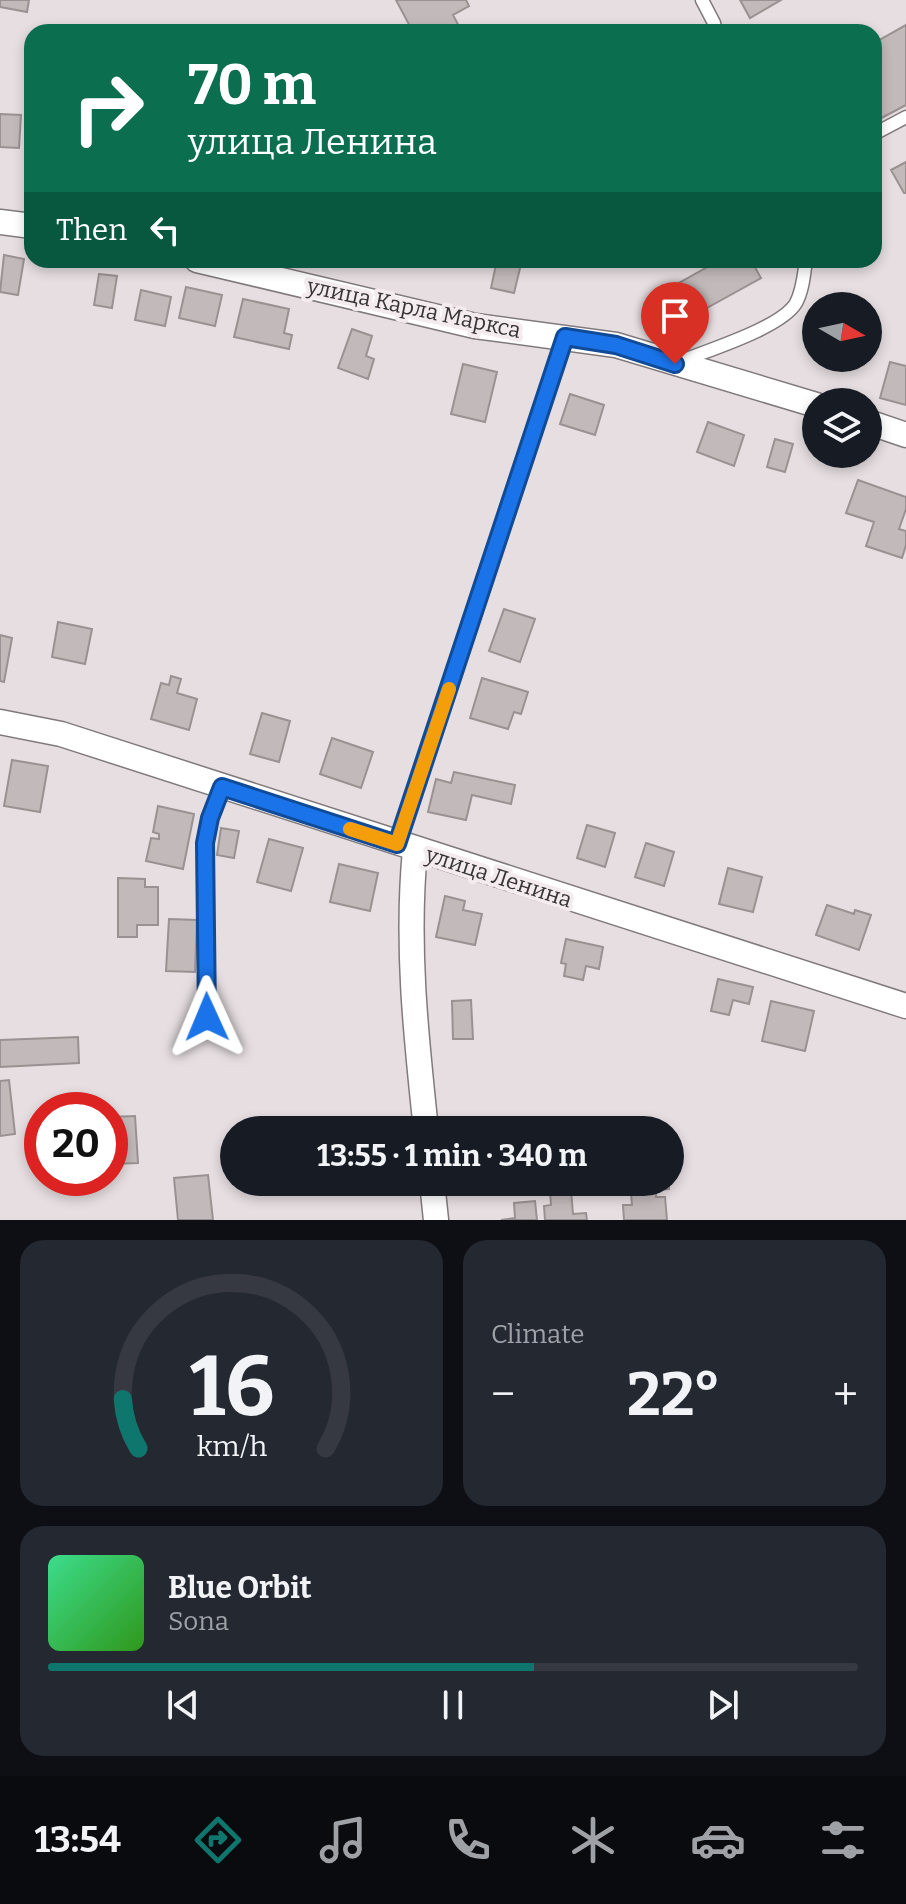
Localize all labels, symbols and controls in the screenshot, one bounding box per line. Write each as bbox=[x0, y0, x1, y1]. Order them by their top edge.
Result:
text: 70 m bbox=[188, 52, 316, 119]
icon: right bbox=[56, 56, 160, 160]
text: улица Ленина bbox=[188, 120, 437, 164]
icon: left bbox=[143, 208, 187, 252]
text: Then bbox=[56, 212, 127, 248]
street label: улица Карла Маркса bbox=[304, 272, 523, 344]
pin bbox=[641, 282, 709, 364]
north arrow bbox=[802, 292, 882, 372]
map controls bbox=[802, 292, 882, 468]
icon: arrive bbox=[653, 294, 697, 338]
button: layers bbox=[802, 388, 882, 468]
street label: улица Ленина bbox=[422, 840, 576, 913]
position arrow bbox=[165, 975, 249, 1059]
speed limit sign: 20 bbox=[24, 1092, 128, 1196]
text: 13:55 · 1 min · 340 m bbox=[317, 1138, 587, 1174]
text: Climate bbox=[491, 1319, 585, 1350]
text: 16 bbox=[189, 1337, 274, 1437]
text: 22° bbox=[627, 1359, 721, 1431]
text: − bbox=[491, 1368, 515, 1421]
text: + bbox=[833, 1368, 858, 1421]
text: km/h bbox=[196, 1429, 267, 1464]
text: Blue Orbit bbox=[168, 1570, 312, 1606]
text: Sona bbox=[168, 1606, 229, 1637]
icon: previous bbox=[161, 1683, 205, 1727]
icon: pause bbox=[431, 1683, 475, 1727]
icon: next bbox=[701, 1683, 745, 1727]
icon: directions bbox=[190, 1812, 246, 1868]
icon: music bbox=[315, 1812, 371, 1868]
icon: phone bbox=[440, 1812, 496, 1868]
icon: climate bbox=[565, 1812, 621, 1868]
icon: car bbox=[690, 1812, 746, 1868]
icon: filters bbox=[815, 1812, 871, 1868]
text: 13:54 bbox=[35, 1818, 121, 1862]

